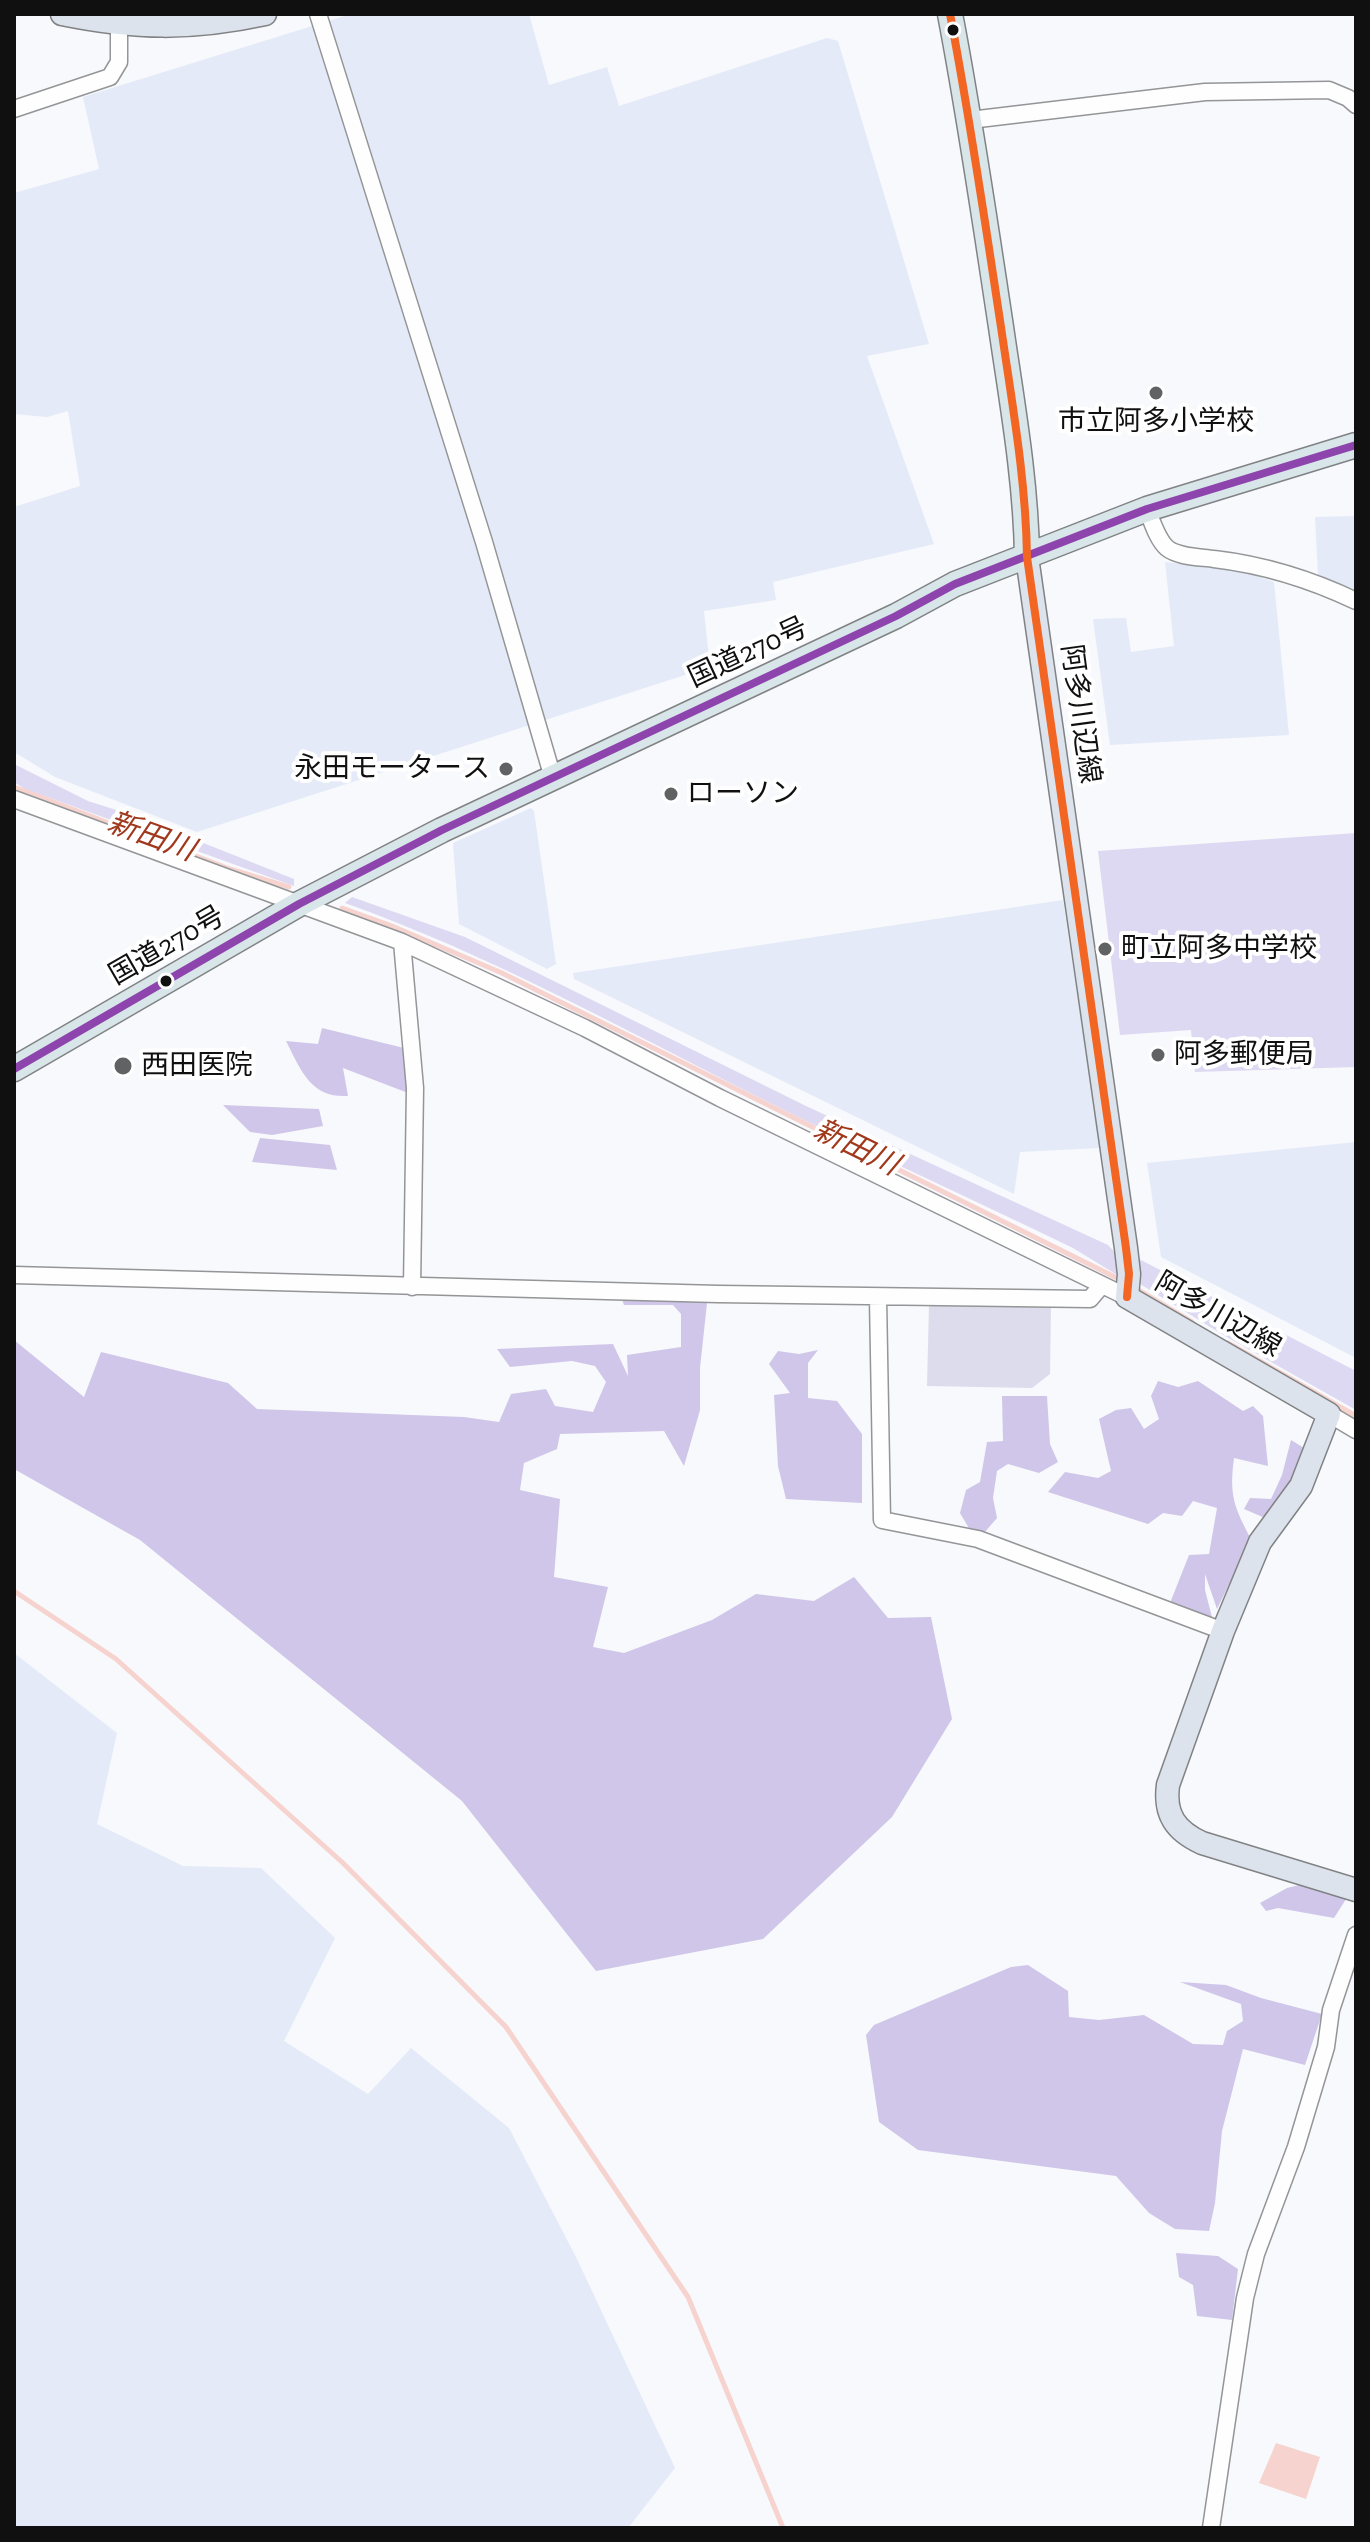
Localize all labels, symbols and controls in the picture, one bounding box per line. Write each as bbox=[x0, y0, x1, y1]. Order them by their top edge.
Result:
unlabelled marker bbox=[945, 22, 961, 38]
marker: 市立阿多小学校 bbox=[1147, 384, 1165, 402]
place label: 市立阿多小学校 bbox=[1058, 405, 1254, 439]
street label: 国道270号 bbox=[683, 611, 813, 695]
street label: 阿多川辺線 bbox=[1054, 642, 1106, 786]
place label: 永田モータース bbox=[294, 752, 490, 786]
marker: 永田モータース bbox=[497, 760, 515, 778]
place label: ローソン bbox=[687, 777, 799, 811]
marker: ローソン bbox=[662, 785, 680, 803]
water label: 新田川 bbox=[103, 805, 199, 869]
street label: 国道270号 bbox=[103, 900, 231, 992]
place label: 町立阿多中学校 bbox=[1121, 932, 1317, 966]
marker: 町立阿多中学校 bbox=[1096, 940, 1114, 958]
unlabelled marker bbox=[158, 973, 174, 989]
place label: 阿多郵便局 bbox=[1174, 1038, 1314, 1072]
marker: 阿多郵便局 bbox=[1149, 1046, 1167, 1064]
place label: 西田医院 bbox=[141, 1049, 253, 1083]
marker: 西田医院 bbox=[112, 1055, 134, 1077]
water label: 新田川 bbox=[808, 1112, 904, 1184]
street label: 阿多川辺線 bbox=[1149, 1265, 1287, 1365]

